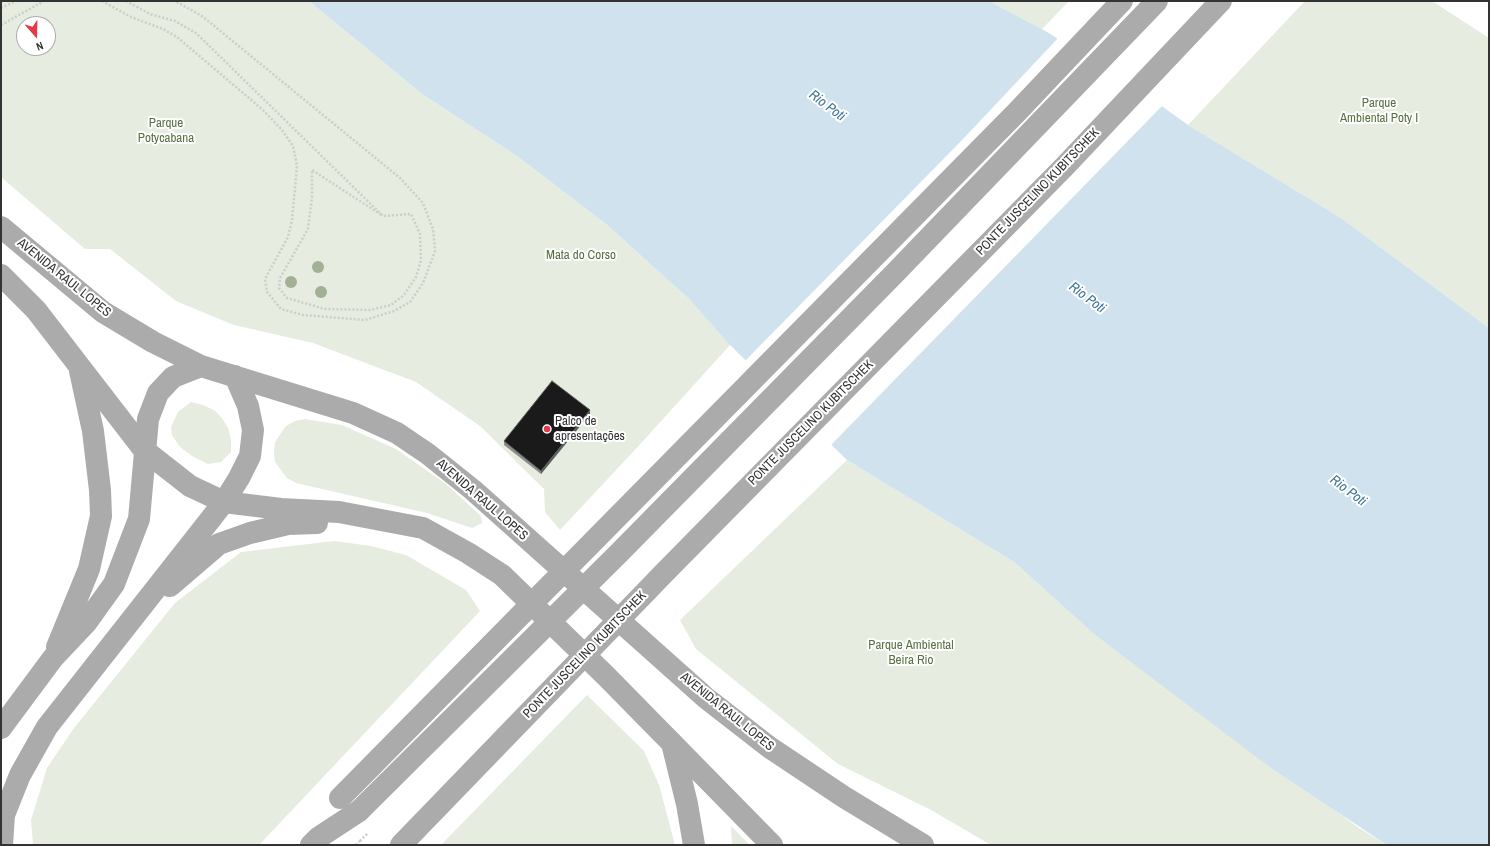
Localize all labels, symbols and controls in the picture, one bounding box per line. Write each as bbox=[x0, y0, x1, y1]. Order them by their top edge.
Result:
north arrow bbox=[16, 16, 56, 56]
text: N bbox=[34, 39, 45, 54]
water label: Rio Poti bbox=[805, 87, 849, 125]
park label: Parque Ambiental Poty I bbox=[1340, 96, 1418, 127]
park label: Parque Potycabana bbox=[138, 116, 194, 147]
street label: PONTE JUSCELINO KUBITSCHEK bbox=[973, 125, 1103, 259]
street label: AVENIDA RAUL LOPES bbox=[14, 235, 114, 321]
park label: Mata do Corso bbox=[546, 248, 616, 264]
water label: Rio Poti bbox=[1065, 279, 1109, 317]
street label: PONTE JUSCELINO KUBITSCHEK bbox=[745, 357, 877, 489]
place label: Palco de apresentações bbox=[555, 414, 625, 445]
marker: Palco de apresentações bbox=[542, 424, 552, 434]
street label: AVENIDA RAUL LOPES bbox=[433, 456, 531, 544]
water label: Rio Poti bbox=[1326, 472, 1370, 510]
street label: PONTE JUSCELINO KUBITSCHEK bbox=[520, 588, 650, 722]
park label: Parque Ambiental Beira Rio bbox=[868, 638, 954, 669]
street label: AVENIDA RAUL LOPES bbox=[677, 669, 777, 755]

